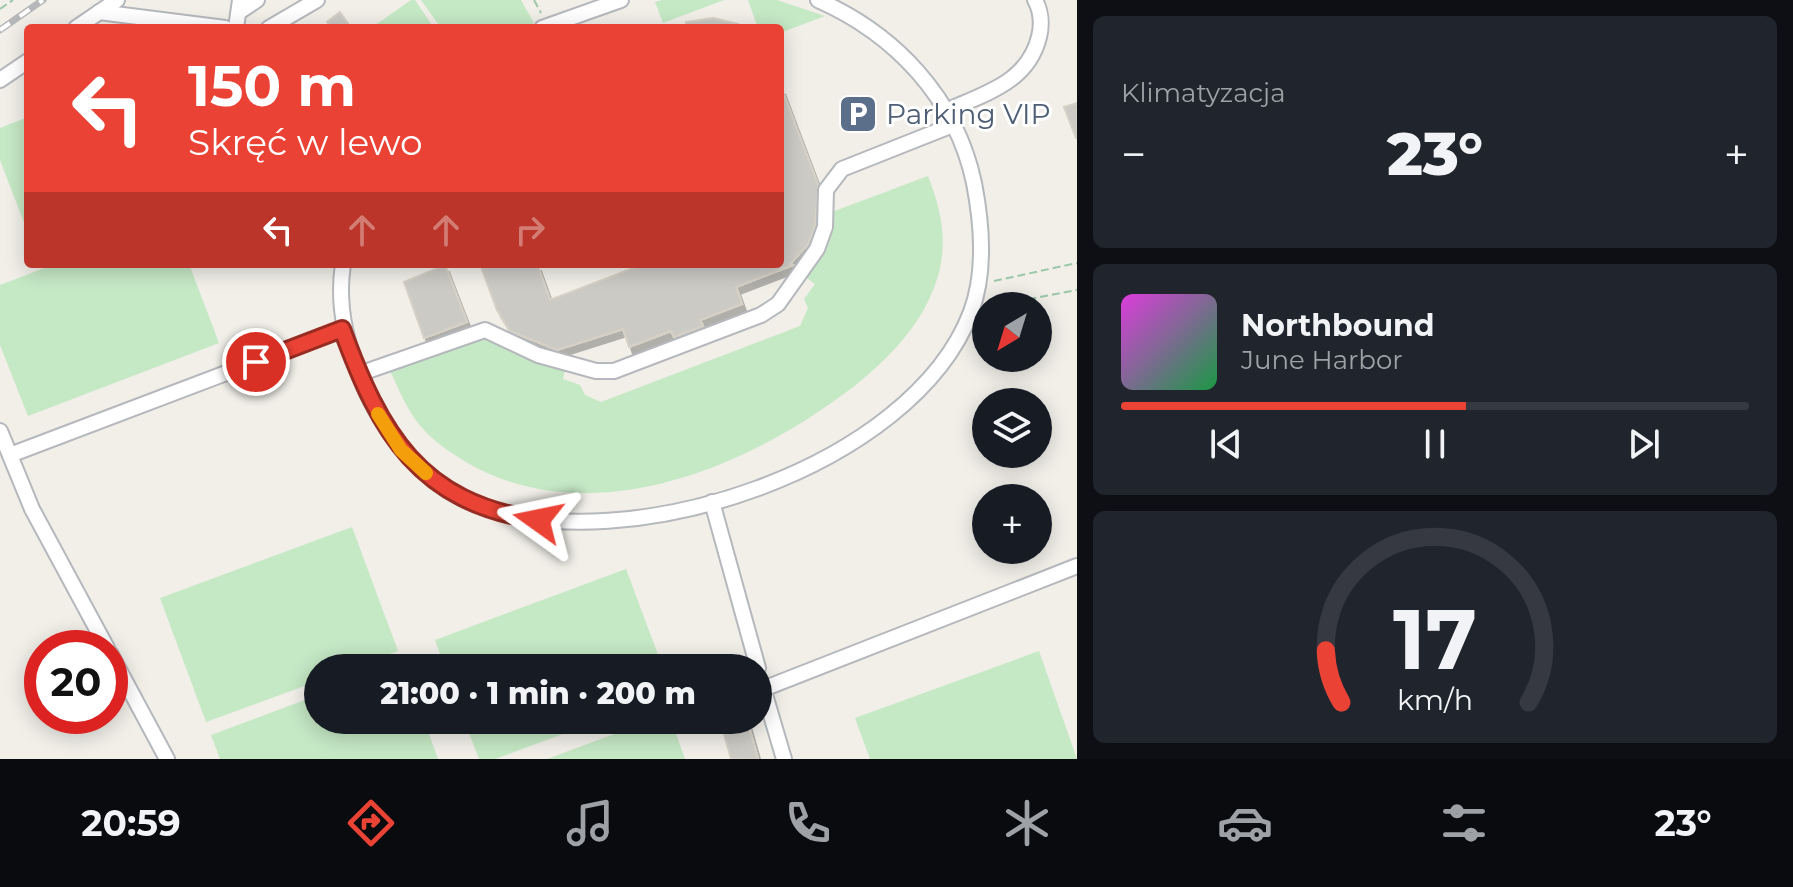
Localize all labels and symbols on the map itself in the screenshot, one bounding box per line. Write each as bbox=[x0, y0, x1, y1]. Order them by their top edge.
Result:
parking icon: Parking VIP bbox=[837, 93, 879, 135]
place label: Parking VIP bbox=[886, 97, 1051, 131]
north arrow bbox=[972, 292, 1052, 372]
pin bbox=[222, 328, 290, 396]
position arrow bbox=[496, 478, 580, 562]
speed limit sign: 20 bbox=[24, 630, 128, 734]

